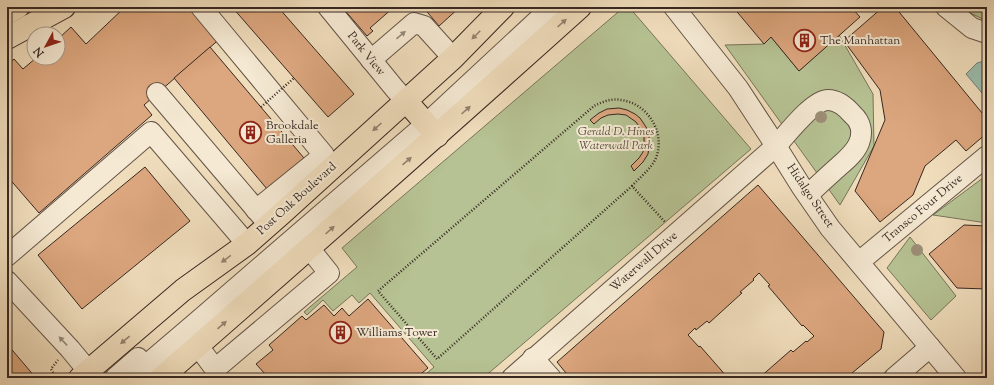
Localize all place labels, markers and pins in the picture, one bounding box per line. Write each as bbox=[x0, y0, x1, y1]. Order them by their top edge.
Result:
building icon: The Manhattan bbox=[791, 28, 817, 54]
place label: The Manhattan bbox=[820, 32, 900, 50]
place label: Brookdale Galleria bbox=[266, 117, 319, 149]
building icon: Brookdale Galleria bbox=[238, 120, 264, 146]
building icon: Williams Tower bbox=[327, 320, 353, 346]
place label: Williams Tower bbox=[356, 324, 438, 342]

